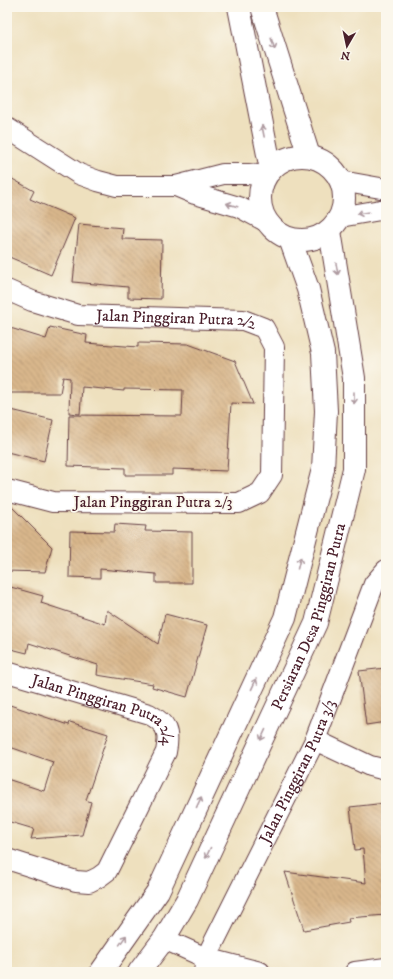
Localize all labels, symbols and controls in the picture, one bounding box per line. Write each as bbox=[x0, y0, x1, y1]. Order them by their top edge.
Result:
north arrow bbox=[327, 26, 367, 66]
one-way arrow bbox=[270, 38, 277, 51]
text: N bbox=[340, 47, 351, 63]
one-way arrow bbox=[259, 125, 267, 138]
one-way arrow bbox=[226, 201, 239, 208]
one-way arrow bbox=[357, 209, 370, 217]
one-way arrow bbox=[333, 262, 341, 275]
street label: Jalan Pinggiran Putra 2/2 bbox=[94, 305, 260, 334]
one-way arrow bbox=[350, 391, 358, 404]
street label: Jalan Pinggiran Putra 2/3 bbox=[72, 492, 232, 512]
street label: Persiaran Desa Pinggiran Putra bbox=[267, 521, 350, 713]
one-way arrow bbox=[296, 557, 304, 570]
street label: Jalan Pinggiran Putra 2/4 bbox=[27, 669, 178, 747]
one-way arrow bbox=[251, 679, 258, 691]
street label: Jalan Pinggiran Putra 3/3 bbox=[254, 697, 339, 849]
one-way arrow bbox=[259, 729, 266, 741]
one-way arrow bbox=[196, 797, 203, 809]
one-way arrow bbox=[204, 847, 211, 859]
one-way arrow bbox=[119, 935, 127, 946]

